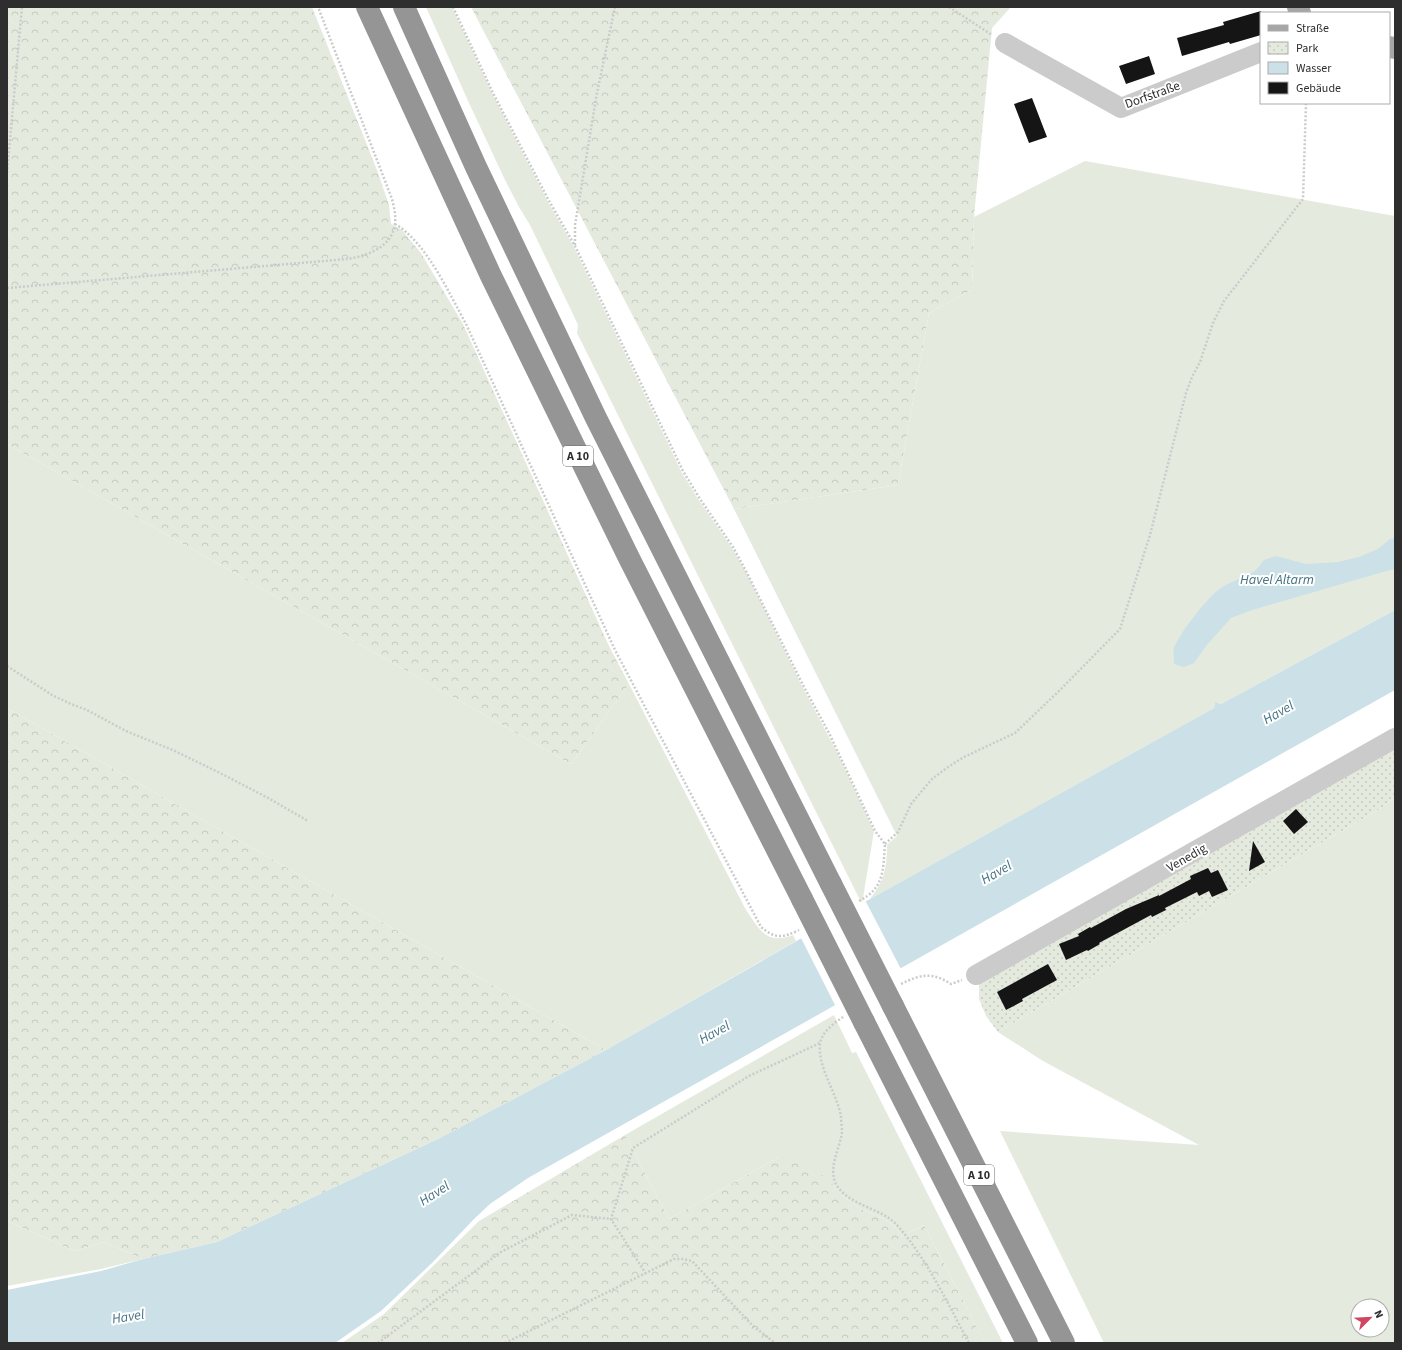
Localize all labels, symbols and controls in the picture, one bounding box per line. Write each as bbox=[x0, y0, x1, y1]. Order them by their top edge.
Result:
legend bbox=[1260, 12, 1390, 104]
text: Straße bbox=[1296, 20, 1329, 37]
text: Park bbox=[1296, 40, 1318, 57]
text: Wasser bbox=[1296, 60, 1332, 77]
street label: Dorfstraße bbox=[1122, 77, 1182, 113]
text: Gebäude bbox=[1296, 80, 1341, 97]
road number: A 10 bbox=[563, 446, 593, 466]
water label: Havel Altarm bbox=[1240, 570, 1314, 590]
water label: Havel bbox=[1259, 696, 1298, 730]
street label: Venedig bbox=[1163, 839, 1210, 877]
water label: Havel bbox=[977, 856, 1016, 890]
water label: Havel bbox=[695, 1016, 734, 1050]
road number: A 10 bbox=[964, 1165, 994, 1185]
water label: Havel bbox=[415, 1176, 454, 1211]
north arrow bbox=[1350, 1298, 1390, 1338]
water label: Havel bbox=[110, 1304, 146, 1329]
text: N bbox=[1370, 1308, 1387, 1321]

